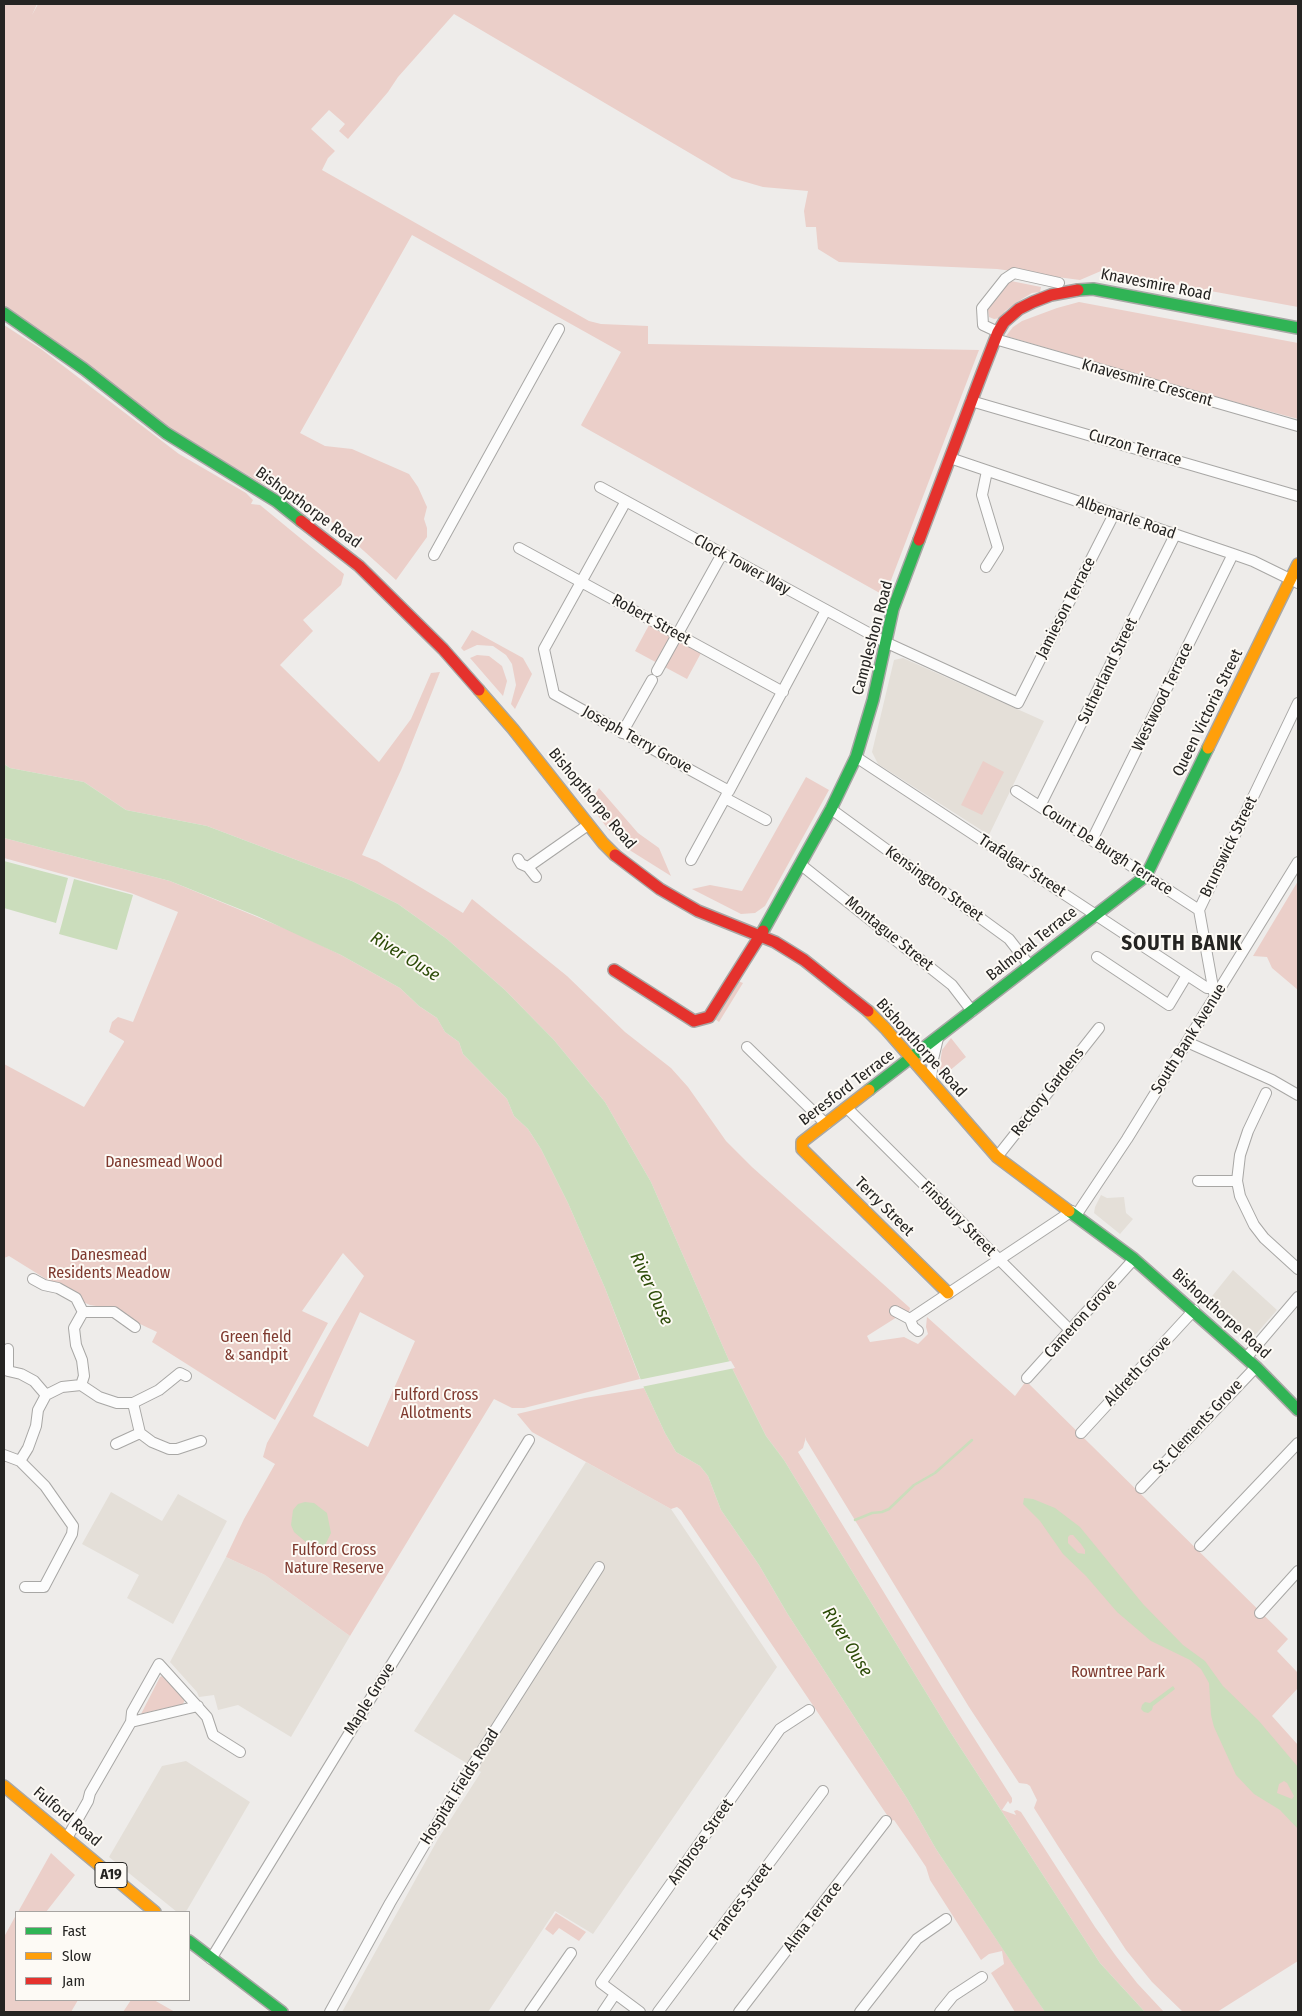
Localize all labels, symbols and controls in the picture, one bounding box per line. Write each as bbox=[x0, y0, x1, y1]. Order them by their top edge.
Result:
street label: Knavesmire Road bbox=[1099, 265, 1213, 305]
street label: Knavesmire Crescent bbox=[1079, 355, 1215, 411]
street label: Curzon Terrace bbox=[1086, 426, 1184, 470]
street label: Bishopthorpe Road bbox=[251, 463, 365, 553]
street label: Albemarle Road bbox=[1074, 492, 1178, 544]
street label: Clock Tower Way bbox=[690, 531, 794, 599]
street label: Jamieson Terrace bbox=[1032, 554, 1100, 662]
street label: Campleshon Road bbox=[848, 579, 898, 697]
street label: Robert Street bbox=[608, 590, 694, 650]
street label: Sutherland Street bbox=[1074, 615, 1142, 727]
street label: Westwood Terrace bbox=[1128, 639, 1198, 755]
street label: Queen Victoria Street bbox=[1169, 646, 1247, 780]
street label: Joseph Terry Grove bbox=[579, 702, 695, 778]
street label: Bishopthorpe Road bbox=[544, 745, 640, 853]
street label: Brunswick Street bbox=[1196, 793, 1262, 901]
street label: Count De Burgh Terrace bbox=[1038, 800, 1176, 900]
street label: Trafalgar Street bbox=[975, 831, 1069, 901]
street label: Kensington Street bbox=[881, 842, 987, 926]
street label: Montague Street bbox=[841, 893, 937, 975]
street label: Balmoral Terrace bbox=[983, 903, 1081, 985]
water label: River Ouse bbox=[366, 927, 444, 987]
district label: SOUTH BANK bbox=[1120, 931, 1244, 957]
street label: South Bank Avenue bbox=[1147, 980, 1231, 1098]
street label: Bishopthorpe Road bbox=[872, 995, 970, 1101]
street label: Rectory Gardens bbox=[1007, 1044, 1089, 1140]
street label: Beresford Terrace bbox=[795, 1046, 899, 1130]
park label: Danesmead Wood bbox=[105, 1153, 223, 1173]
street label: Terry Street bbox=[850, 1173, 918, 1241]
street label: Finsbury Street bbox=[916, 1177, 1000, 1261]
park label: Danesmead Residents Meadow bbox=[48, 1246, 170, 1284]
water label: River Ouse bbox=[625, 1249, 677, 1329]
street label: Bishopthorpe Road bbox=[1168, 1265, 1274, 1363]
street label: Cameron Grove bbox=[1041, 1276, 1121, 1362]
park label: Green field & sandpit bbox=[220, 1328, 292, 1366]
street label: Aldreth Grove bbox=[1101, 1332, 1175, 1410]
street label: St. Clements Grove bbox=[1149, 1376, 1247, 1478]
park label: Fulford Cross Allotments bbox=[394, 1386, 478, 1424]
park label: Fulford Cross Nature Reserve bbox=[284, 1541, 384, 1579]
water label: River Ouse bbox=[817, 1603, 877, 1681]
street label: Maple Grove bbox=[340, 1660, 400, 1738]
park label: Rowntree Park bbox=[1071, 1663, 1165, 1683]
street label: Hospital Fields Road bbox=[417, 1725, 503, 1849]
street label: Fulford Road bbox=[29, 1783, 105, 1851]
street label: Ambrose Street bbox=[664, 1795, 738, 1889]
street label: Frances Street bbox=[706, 1859, 776, 1945]
road number: A19 bbox=[95, 1862, 127, 1888]
street label: Alma Terrace bbox=[780, 1878, 846, 1956]
legend bbox=[15, 1911, 190, 2001]
text: Fast bbox=[62, 1922, 86, 1940]
text: Slow bbox=[62, 1947, 91, 1965]
text: Jam bbox=[62, 1972, 85, 1990]

